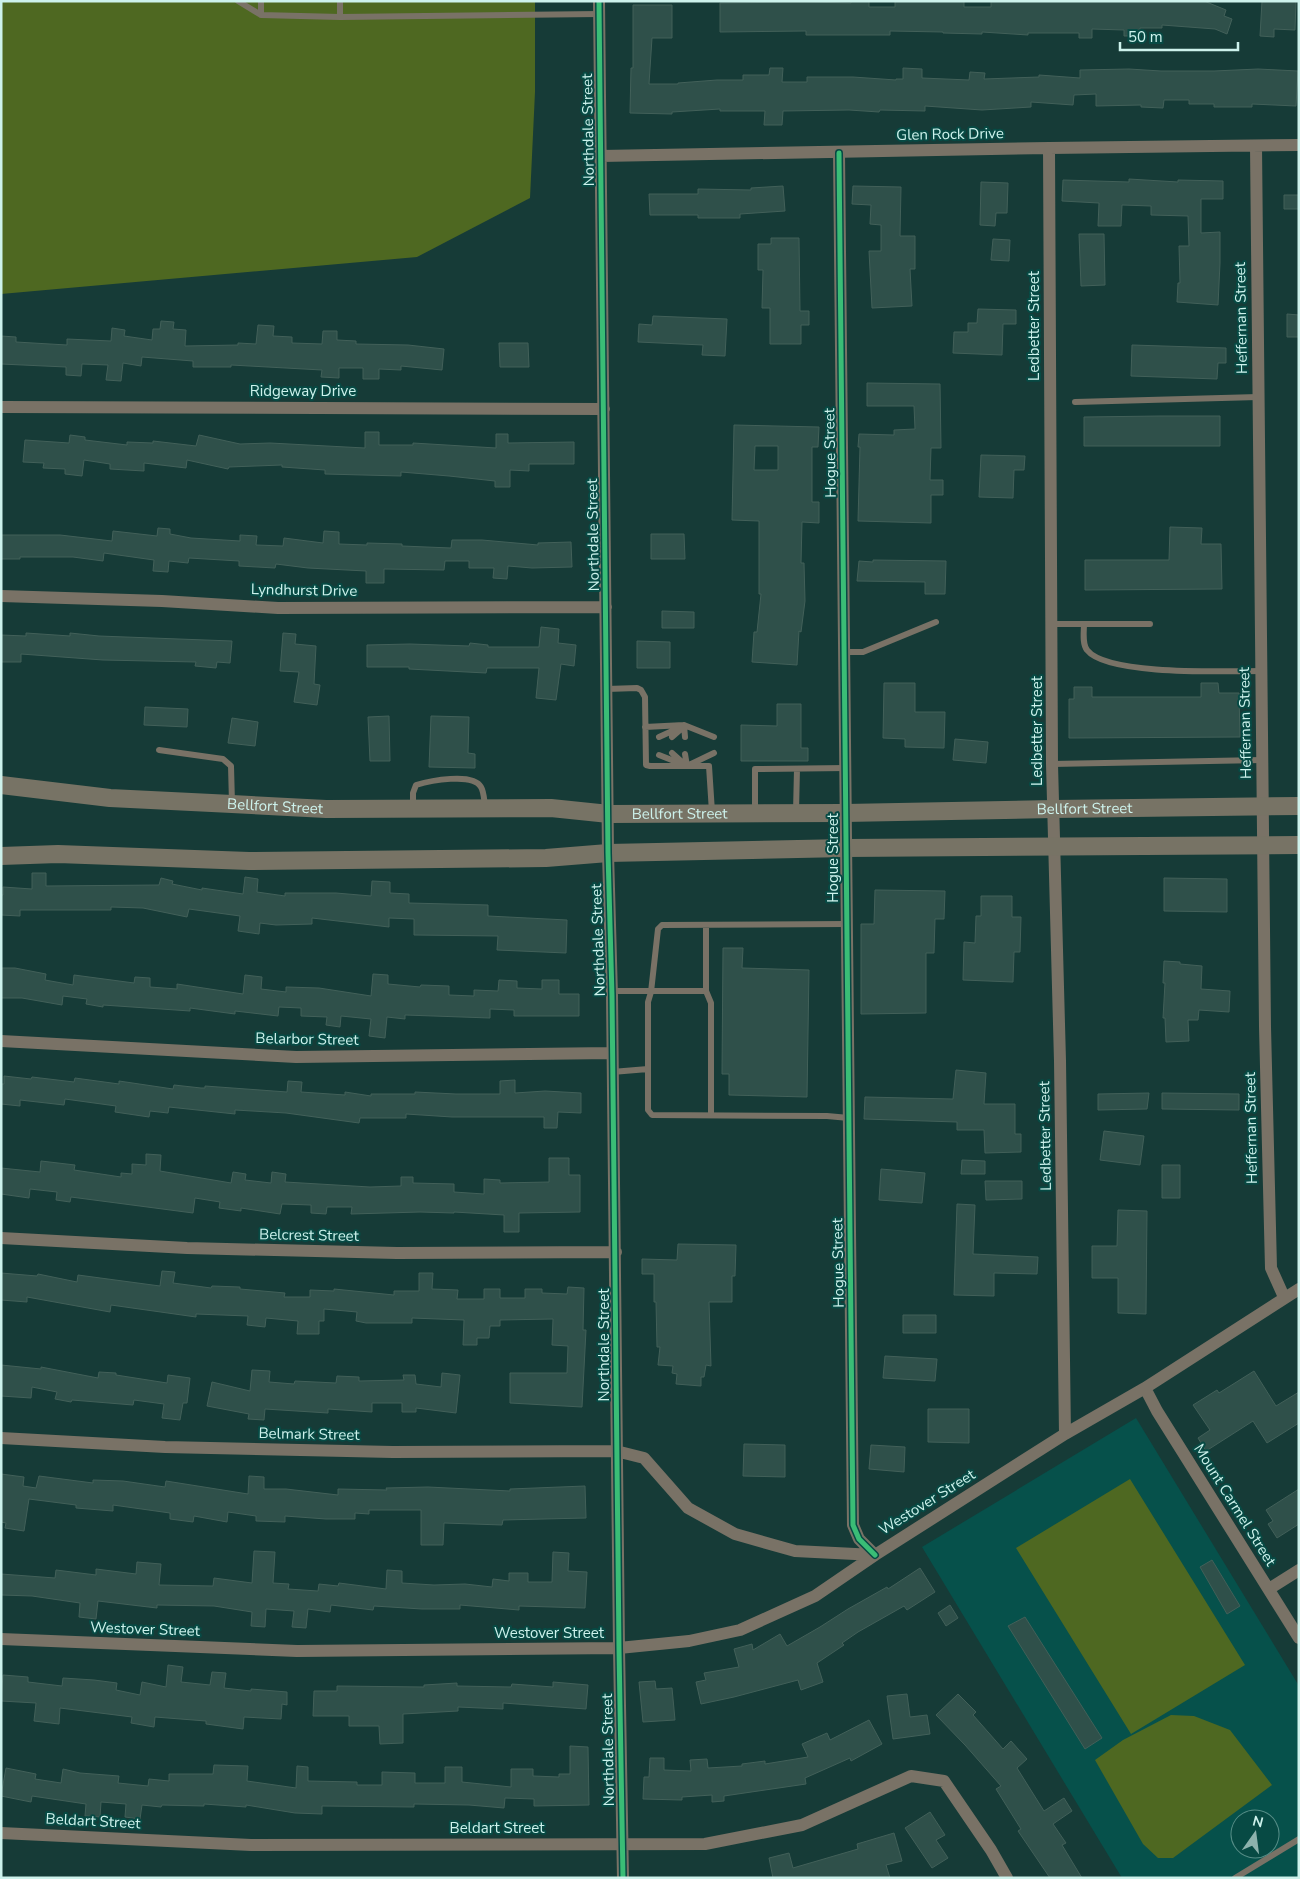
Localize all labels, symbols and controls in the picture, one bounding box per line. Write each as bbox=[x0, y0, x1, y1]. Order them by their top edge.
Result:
scale bar bbox=[1120, 20, 1238, 52]
text: 50 m bbox=[1128, 27, 1163, 47]
street label: Northdale Street bbox=[577, 73, 599, 187]
street label: Glen Rock Drive bbox=[896, 123, 1004, 145]
street label: Heffernan Street bbox=[1230, 261, 1252, 374]
street label: Ledbetter Street bbox=[1024, 270, 1044, 381]
street label: Ridgeway Drive bbox=[250, 381, 356, 401]
street label: Hogue Street bbox=[819, 407, 841, 498]
street label: Northdale Street bbox=[582, 478, 604, 592]
street label: Lyndhurst Drive bbox=[251, 579, 357, 601]
street label: Heffernan Street bbox=[1234, 666, 1256, 779]
street label: Ledbetter Street bbox=[1027, 675, 1047, 786]
street label: Bellfort Street bbox=[227, 794, 324, 819]
street label: Bellfort Street bbox=[1036, 798, 1133, 819]
street label: Bellfort Street bbox=[632, 803, 728, 824]
street label: Hogue Street bbox=[823, 812, 843, 903]
street label: Northdale Street bbox=[586, 883, 610, 997]
street label: Belarbor Street bbox=[255, 1028, 359, 1050]
street label: Heffernan Street bbox=[1240, 1071, 1262, 1184]
street label: Ledbetter Street bbox=[1034, 1080, 1056, 1191]
street label: Hogue Street bbox=[827, 1217, 849, 1308]
street label: Belcrest Street bbox=[259, 1224, 360, 1246]
street label: Northdale Street bbox=[594, 1288, 614, 1401]
street label: Belmark Street bbox=[258, 1423, 360, 1445]
street label: Mount Carmel Street bbox=[1189, 1440, 1281, 1570]
street label: Westover Street bbox=[875, 1464, 980, 1540]
street label: Westover Street bbox=[90, 1617, 201, 1641]
street label: Westover Street bbox=[494, 1623, 605, 1643]
street label: Northdale Street bbox=[597, 1693, 619, 1807]
street label: Beldart Street bbox=[45, 1809, 142, 1834]
north arrow bbox=[1230, 1809, 1280, 1859]
text: N bbox=[1251, 1811, 1265, 1832]
street label: Beldart Street bbox=[450, 1818, 545, 1838]

